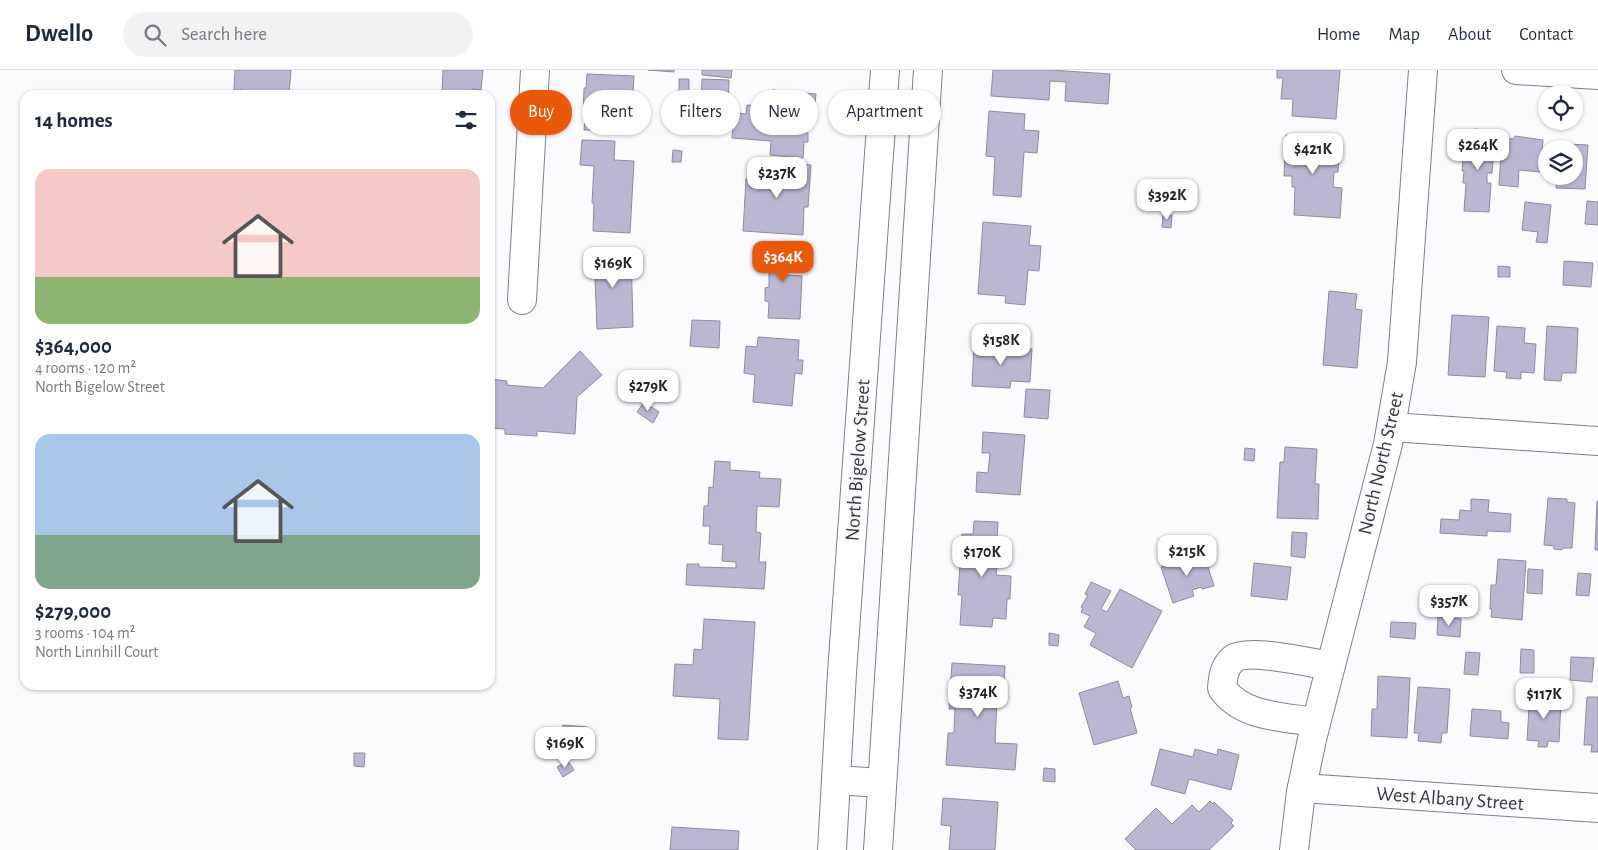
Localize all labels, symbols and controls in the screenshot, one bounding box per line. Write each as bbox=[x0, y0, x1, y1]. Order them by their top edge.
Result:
search box bbox=[123, 12, 473, 57]
icon: search bbox=[141, 21, 169, 49]
text: Dwello bbox=[25, 22, 93, 46]
text: Search here bbox=[181, 25, 267, 44]
text: Home bbox=[1317, 26, 1360, 44]
text: Map bbox=[1388, 26, 1420, 44]
text: About bbox=[1448, 26, 1491, 44]
text: Contact bbox=[1519, 26, 1573, 44]
map controls bbox=[1538, 85, 1583, 185]
button: locate bbox=[1538, 85, 1583, 130]
chip: Buy bbox=[510, 90, 572, 135]
chip: Rent bbox=[582, 90, 651, 135]
chip: Filters bbox=[661, 90, 740, 135]
chip: New bbox=[750, 90, 818, 135]
chip: Apartment bbox=[828, 90, 941, 135]
icon: filters bbox=[452, 106, 480, 134]
text: 14 homes bbox=[35, 110, 113, 131]
pin: $264K bbox=[1443, 128, 1513, 171]
pin: $421K bbox=[1278, 132, 1348, 175]
text: $264K bbox=[1458, 137, 1498, 153]
button: layers bbox=[1538, 140, 1583, 185]
text: $421K bbox=[1294, 141, 1332, 157]
pin: $237K bbox=[742, 156, 812, 199]
text: $237K bbox=[758, 165, 796, 181]
pin: $392K bbox=[1132, 178, 1202, 221]
text: $392K bbox=[1148, 187, 1186, 203]
icon: home bbox=[213, 201, 303, 291]
pin: $364K bbox=[748, 240, 818, 283]
pin: $169K bbox=[578, 246, 648, 289]
text: $364K bbox=[763, 249, 803, 265]
text: $169K bbox=[594, 255, 632, 271]
pin: $158K bbox=[966, 324, 1036, 366]
text: $158K bbox=[982, 332, 1020, 348]
text: $364,000 bbox=[35, 336, 112, 357]
text: 4 rooms · 120 m² bbox=[35, 360, 136, 376]
pin: $279K bbox=[613, 370, 683, 412]
text: $279K bbox=[629, 378, 667, 394]
street label: North Bigelow Street bbox=[842, 378, 874, 542]
text: North Bigelow Street bbox=[35, 379, 165, 395]
street label: North North Street bbox=[1355, 389, 1407, 537]
icon: home bbox=[213, 466, 303, 556]
pin: $215K bbox=[1152, 534, 1222, 577]
pin: $170K bbox=[947, 536, 1017, 578]
text: $215K bbox=[1169, 543, 1205, 559]
text: $170K bbox=[963, 544, 1001, 560]
pin: $357K bbox=[1414, 584, 1484, 627]
text: $357K bbox=[1430, 593, 1468, 609]
text: $279,000 bbox=[35, 601, 111, 622]
text: 3 rooms · 104 m² bbox=[35, 625, 135, 641]
text: North Linnhill Court bbox=[35, 644, 158, 660]
pin: $374K bbox=[943, 676, 1013, 718]
pin: $117K bbox=[1509, 678, 1579, 720]
text: $374K bbox=[959, 684, 997, 700]
text: $117K bbox=[1527, 686, 1561, 702]
pin: $169K bbox=[530, 726, 600, 769]
text: $169K bbox=[546, 735, 584, 751]
street label: West Albany Street bbox=[1375, 784, 1525, 814]

